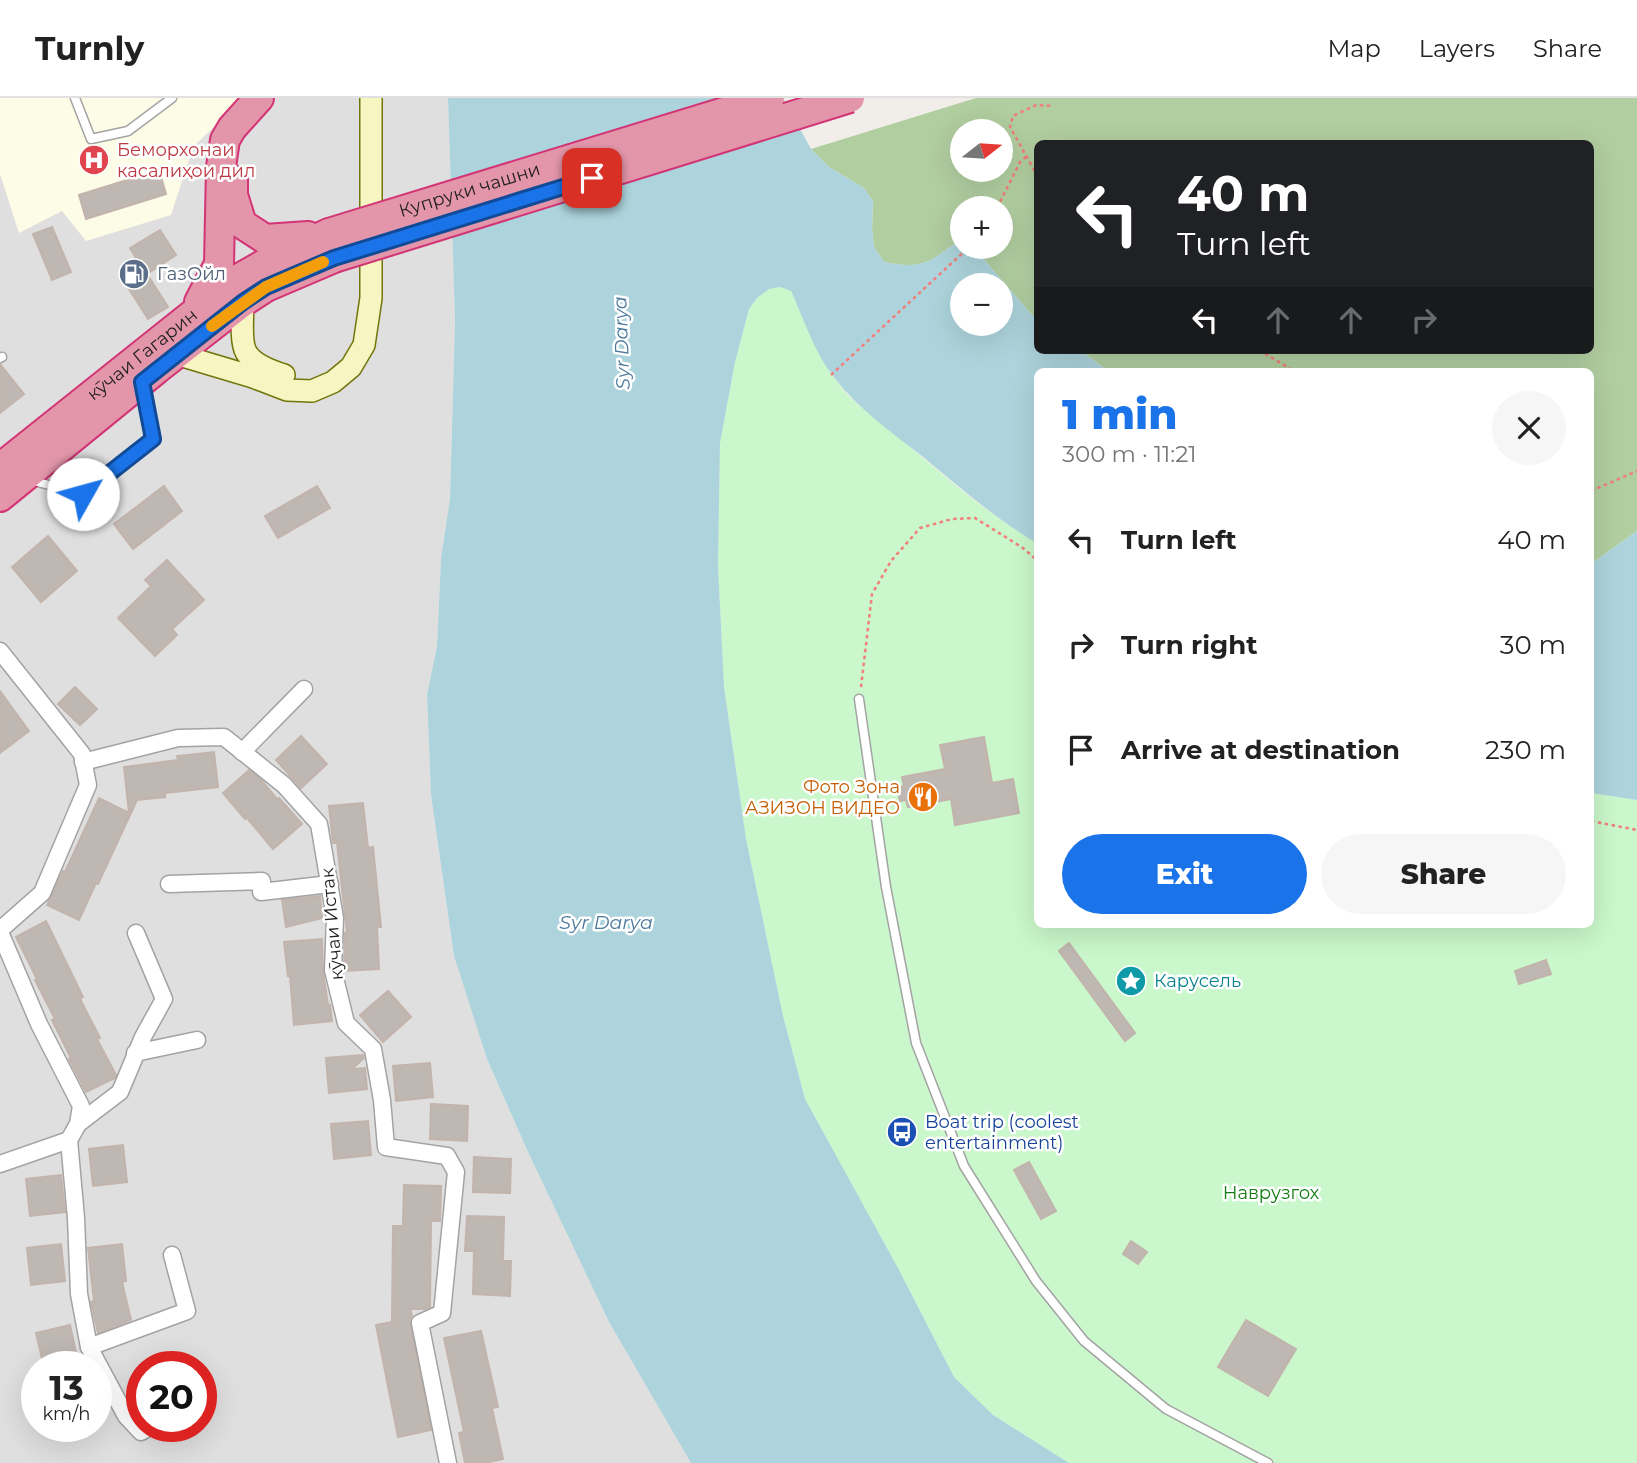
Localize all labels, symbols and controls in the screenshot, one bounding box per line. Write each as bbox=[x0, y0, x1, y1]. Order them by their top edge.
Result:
text: Turnly bbox=[35, 28, 144, 68]
text: Map bbox=[1327, 34, 1381, 63]
text: Layers bbox=[1419, 34, 1495, 63]
text: Share bbox=[1533, 34, 1602, 63]
north arrow bbox=[950, 119, 1013, 182]
map controls bbox=[950, 119, 1013, 336]
place label: Беморхонаи касалиҳои дил bbox=[117, 139, 255, 182]
hospital icon: Беморхонаи касалиҳои дил bbox=[77, 143, 111, 177]
pin bbox=[562, 148, 622, 208]
street label: Купруки чашни bbox=[396, 158, 543, 222]
icon: arrive bbox=[573, 159, 611, 197]
text: 40 m bbox=[1177, 164, 1309, 223]
icon: left bbox=[1062, 168, 1153, 259]
button: + bbox=[950, 196, 1013, 259]
text: Turn left bbox=[1177, 224, 1311, 263]
fuel station icon: ГазОйл bbox=[117, 257, 151, 291]
place label: ГазОйл bbox=[157, 263, 226, 285]
button: − bbox=[950, 273, 1013, 336]
water label: Syr Darya bbox=[608, 296, 635, 390]
icon: left bbox=[1186, 301, 1224, 339]
icon: ahead bbox=[1259, 301, 1297, 339]
icon: ahead bbox=[1332, 301, 1370, 339]
icon: right bbox=[1405, 301, 1443, 339]
street label: кӯчаи Гагарин bbox=[83, 304, 202, 405]
text: 1 min bbox=[1062, 388, 1178, 440]
button: close bbox=[1492, 391, 1566, 465]
text: 300 m · 11:21 bbox=[1062, 440, 1197, 468]
position arrow bbox=[46, 457, 120, 531]
icon: left bbox=[1062, 521, 1100, 559]
text: Turn left bbox=[1121, 524, 1237, 556]
text: 40 m bbox=[1497, 524, 1566, 556]
icon: right bbox=[1062, 626, 1100, 664]
text: Turn right bbox=[1121, 629, 1257, 661]
text: 30 m bbox=[1500, 629, 1566, 661]
icon: arrive bbox=[1062, 731, 1100, 769]
text: Arrive at destination bbox=[1121, 734, 1400, 766]
text: 230 m bbox=[1485, 734, 1566, 766]
place label: Фото Зона АЗИЗОН ВИДЕО bbox=[745, 776, 900, 819]
restaurant icon: Фото Зона АЗИЗОН ВИДЕО bbox=[906, 780, 940, 814]
button: Exit bbox=[1062, 834, 1307, 914]
button: Share bbox=[1321, 834, 1566, 914]
street label: кӯчаи Истак bbox=[316, 866, 348, 981]
water label: Syr Darya bbox=[559, 911, 653, 934]
place icon: Карусель bbox=[1114, 964, 1148, 998]
place label: Карусель bbox=[1154, 970, 1241, 992]
place label: Boat trip (coolest entertainment) bbox=[925, 1111, 1079, 1154]
bus stop icon: Boat trip (coolest entertainment) bbox=[885, 1115, 919, 1149]
park label: Наврузгох bbox=[1223, 1182, 1320, 1204]
speed limit sign: 20 bbox=[126, 1351, 217, 1442]
text: 13 bbox=[49, 1366, 84, 1409]
text: km/h bbox=[42, 1403, 91, 1425]

